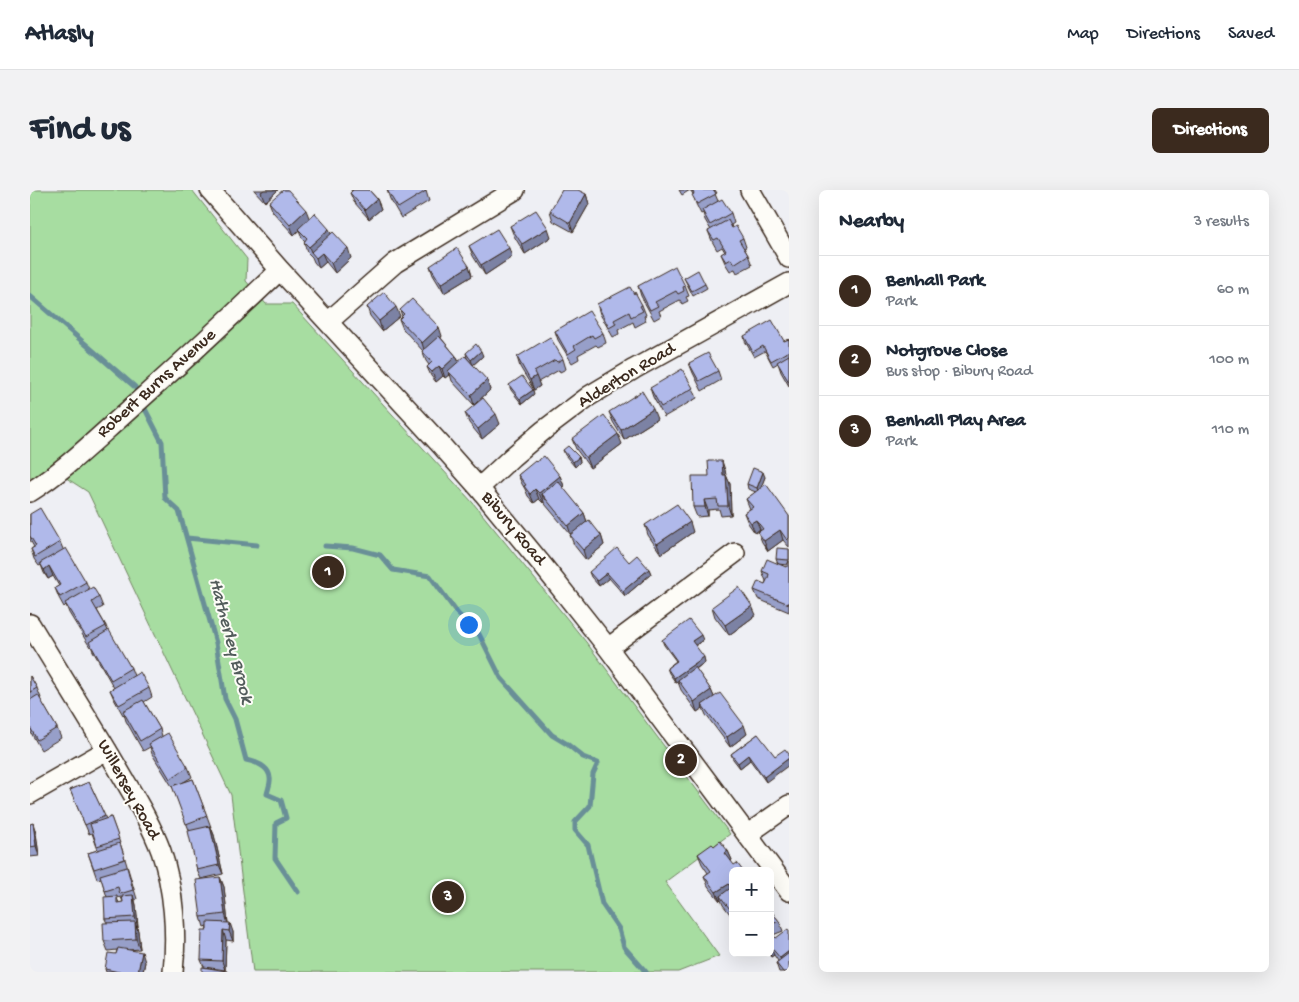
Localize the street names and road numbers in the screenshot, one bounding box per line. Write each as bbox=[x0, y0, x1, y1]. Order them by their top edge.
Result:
street label: Robert Burns Avenue bbox=[93, 324, 221, 443]
street label: Alderton Road bbox=[575, 338, 681, 413]
street label: Bibury Road bbox=[475, 487, 551, 571]
street label: Willersey Road bbox=[92, 736, 165, 845]

